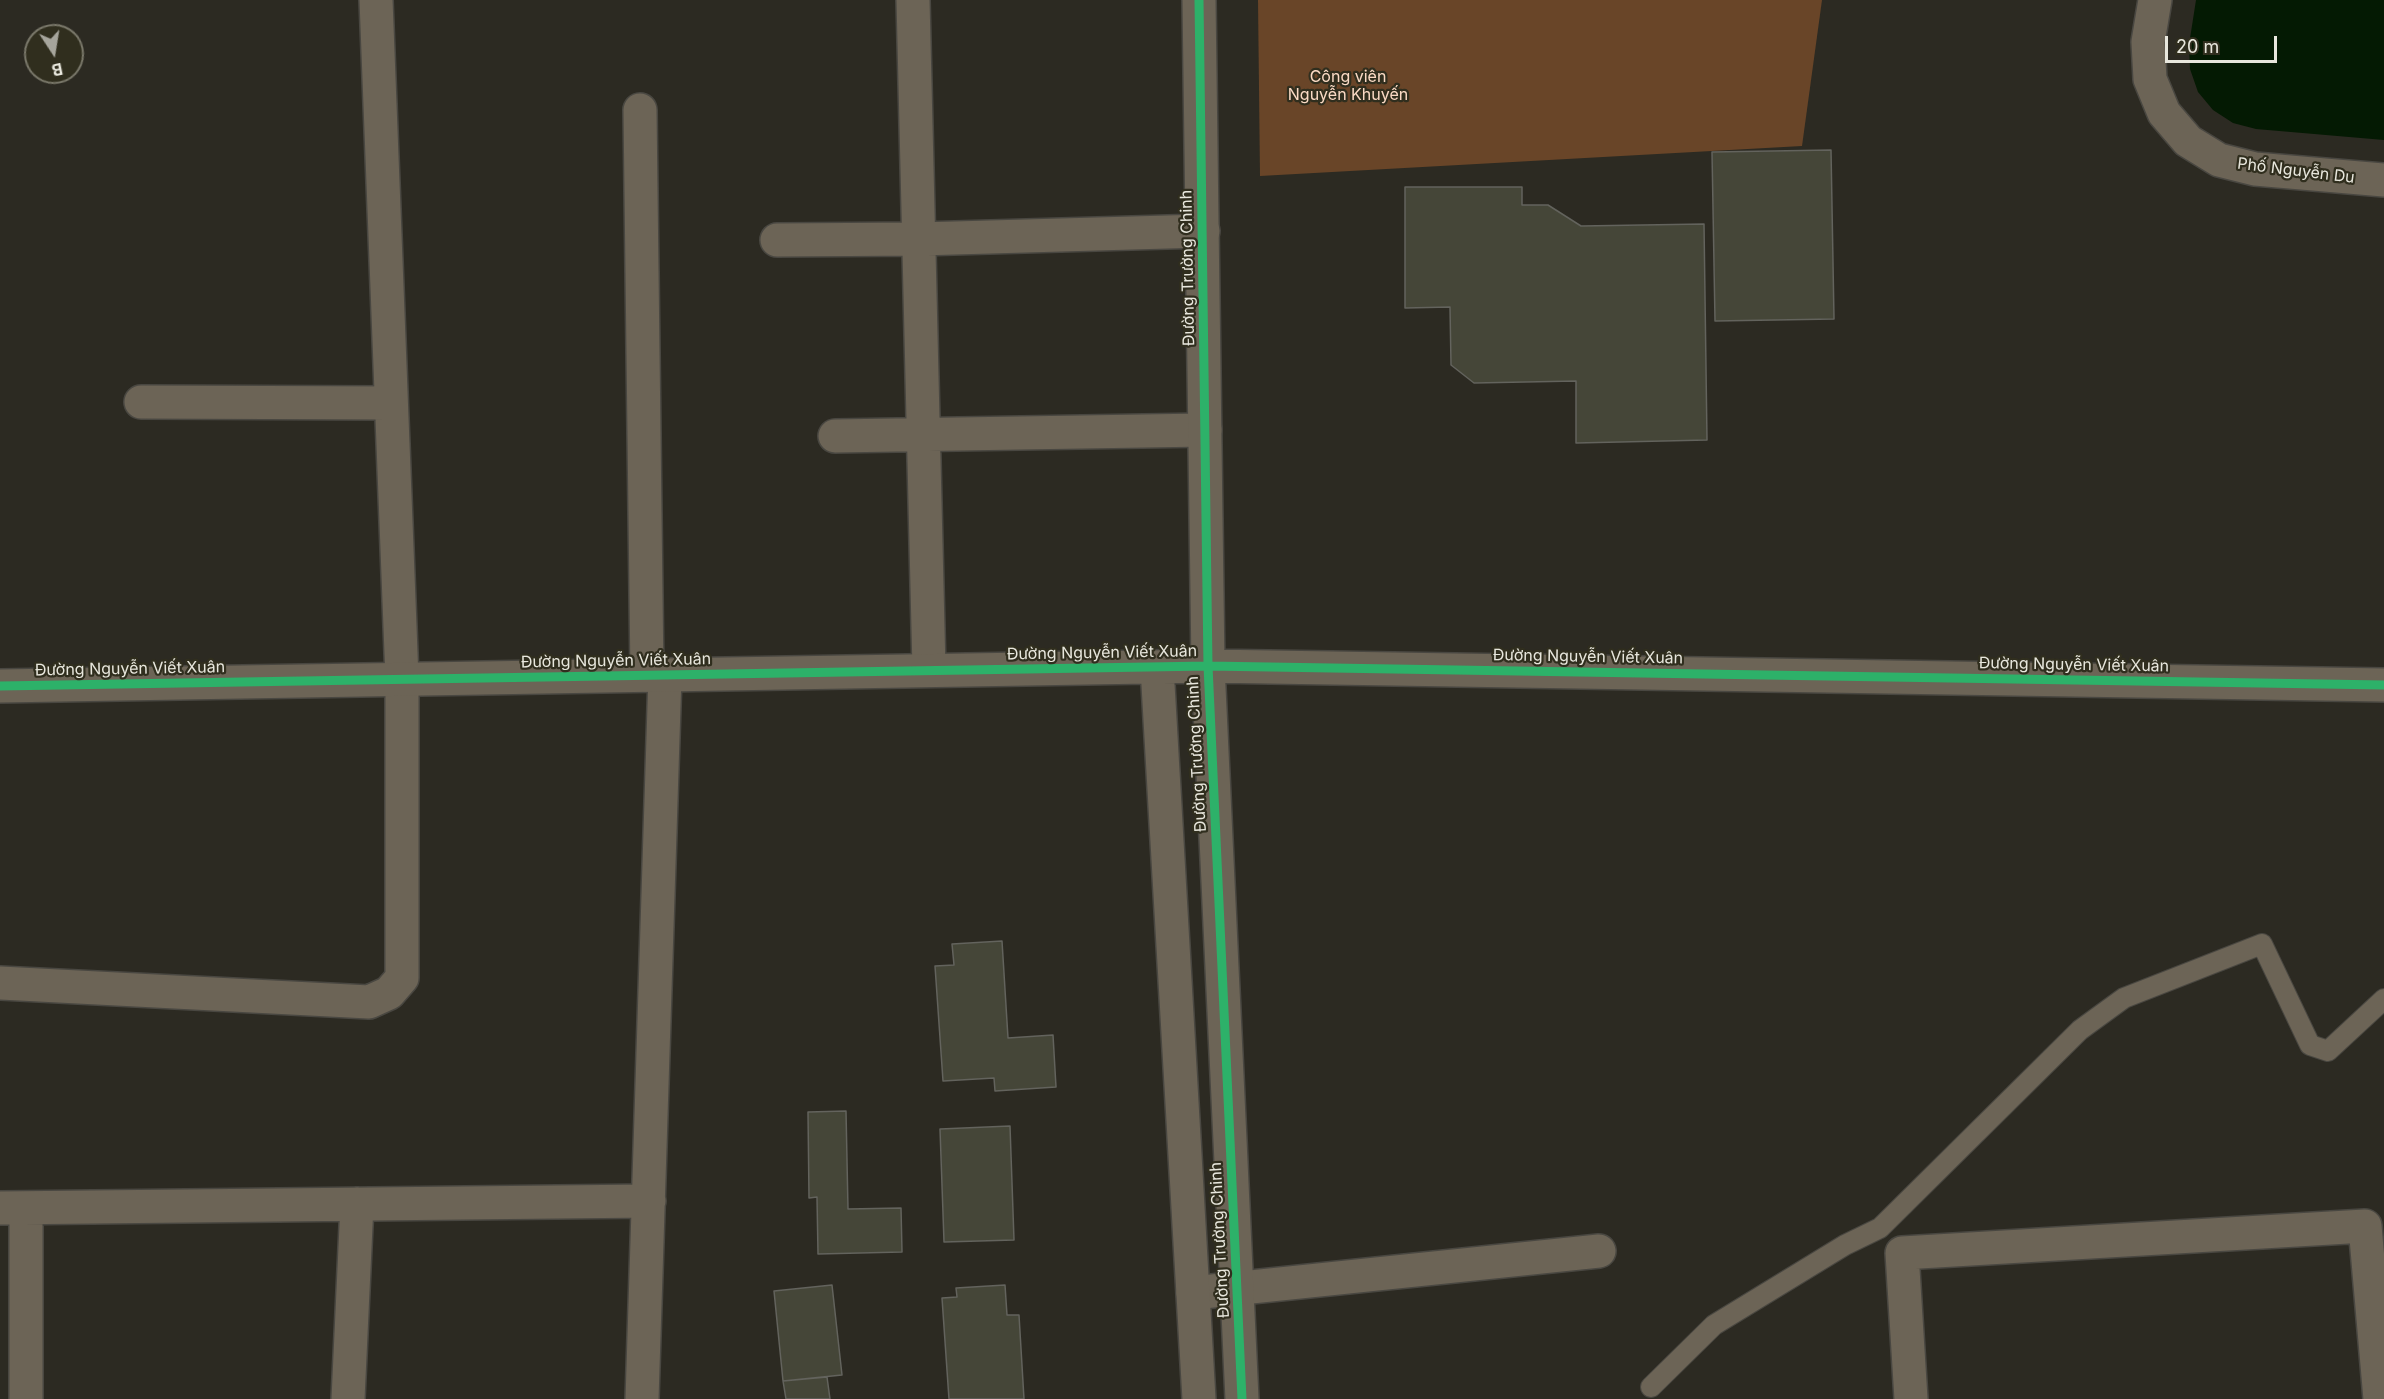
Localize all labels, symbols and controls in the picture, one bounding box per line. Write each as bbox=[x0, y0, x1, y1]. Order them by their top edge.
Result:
north arrow bbox=[24, 24, 84, 84]
scale bar bbox=[2168, 24, 2280, 62]
text: 20 m bbox=[2176, 36, 2219, 57]
text: B bbox=[50, 59, 65, 81]
park label: Công viên Nguyễn Khuyến bbox=[1288, 67, 1408, 105]
street label: Phố Nguyễn Du bbox=[2236, 154, 2356, 188]
street label: Đường Trường Chinh bbox=[1177, 190, 1199, 346]
street label: Đường Nguyễn Viết Xuân bbox=[1007, 642, 1197, 664]
street label: Đường Nguyễn Viết Xuân bbox=[1493, 646, 1683, 668]
street label: Đường Nguyễn Viết Xuân bbox=[521, 650, 711, 672]
street label: Đường Nguyễn Viết Xuân bbox=[1979, 654, 2169, 676]
street label: Đường Nguyễn Viết Xuân bbox=[35, 658, 225, 680]
street label: Đường Trường Chinh bbox=[1183, 675, 1211, 833]
street label: Đường Trường Chinh bbox=[1206, 1161, 1234, 1319]

